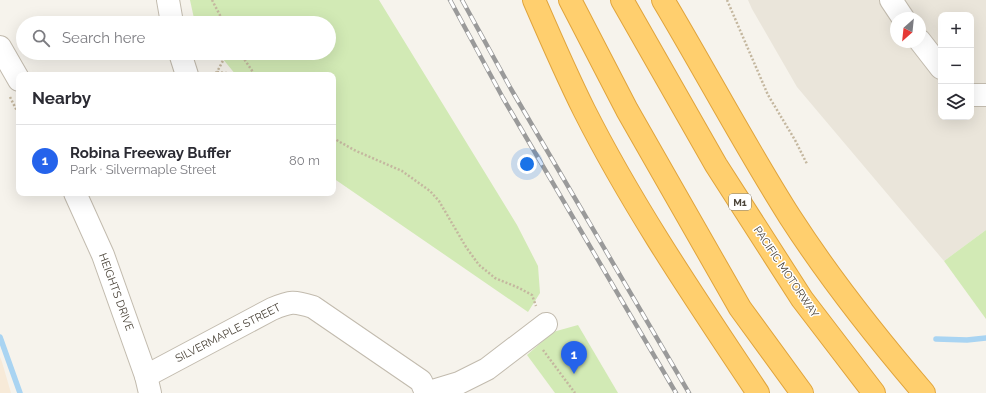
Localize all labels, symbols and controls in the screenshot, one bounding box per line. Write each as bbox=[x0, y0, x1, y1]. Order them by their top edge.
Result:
north arrow bbox=[890, 12, 926, 48]
map controls bbox=[938, 12, 974, 120]
button: + bbox=[938, 12, 974, 48]
search box bbox=[16, 16, 336, 60]
icon: search bbox=[30, 27, 52, 49]
text: Search here bbox=[62, 29, 145, 47]
button: − bbox=[938, 48, 974, 84]
button: layers bbox=[938, 84, 974, 120]
text: Nearby bbox=[32, 88, 91, 108]
text: Robina Freeway Buffer bbox=[70, 144, 231, 162]
text: 1 bbox=[42, 153, 48, 168]
text: 80 m bbox=[289, 153, 320, 168]
your location bbox=[517, 154, 537, 174]
text: Park · Silvermaple Street bbox=[70, 162, 216, 177]
road number: M1 bbox=[729, 194, 751, 210]
street label: PACIFIC MOTORWAY bbox=[751, 224, 821, 320]
street label: HEIGHTS DRIVE bbox=[96, 251, 136, 333]
street label: SILVERMAPLE STREET bbox=[173, 301, 283, 365]
pin: 1 bbox=[561, 341, 587, 374]

